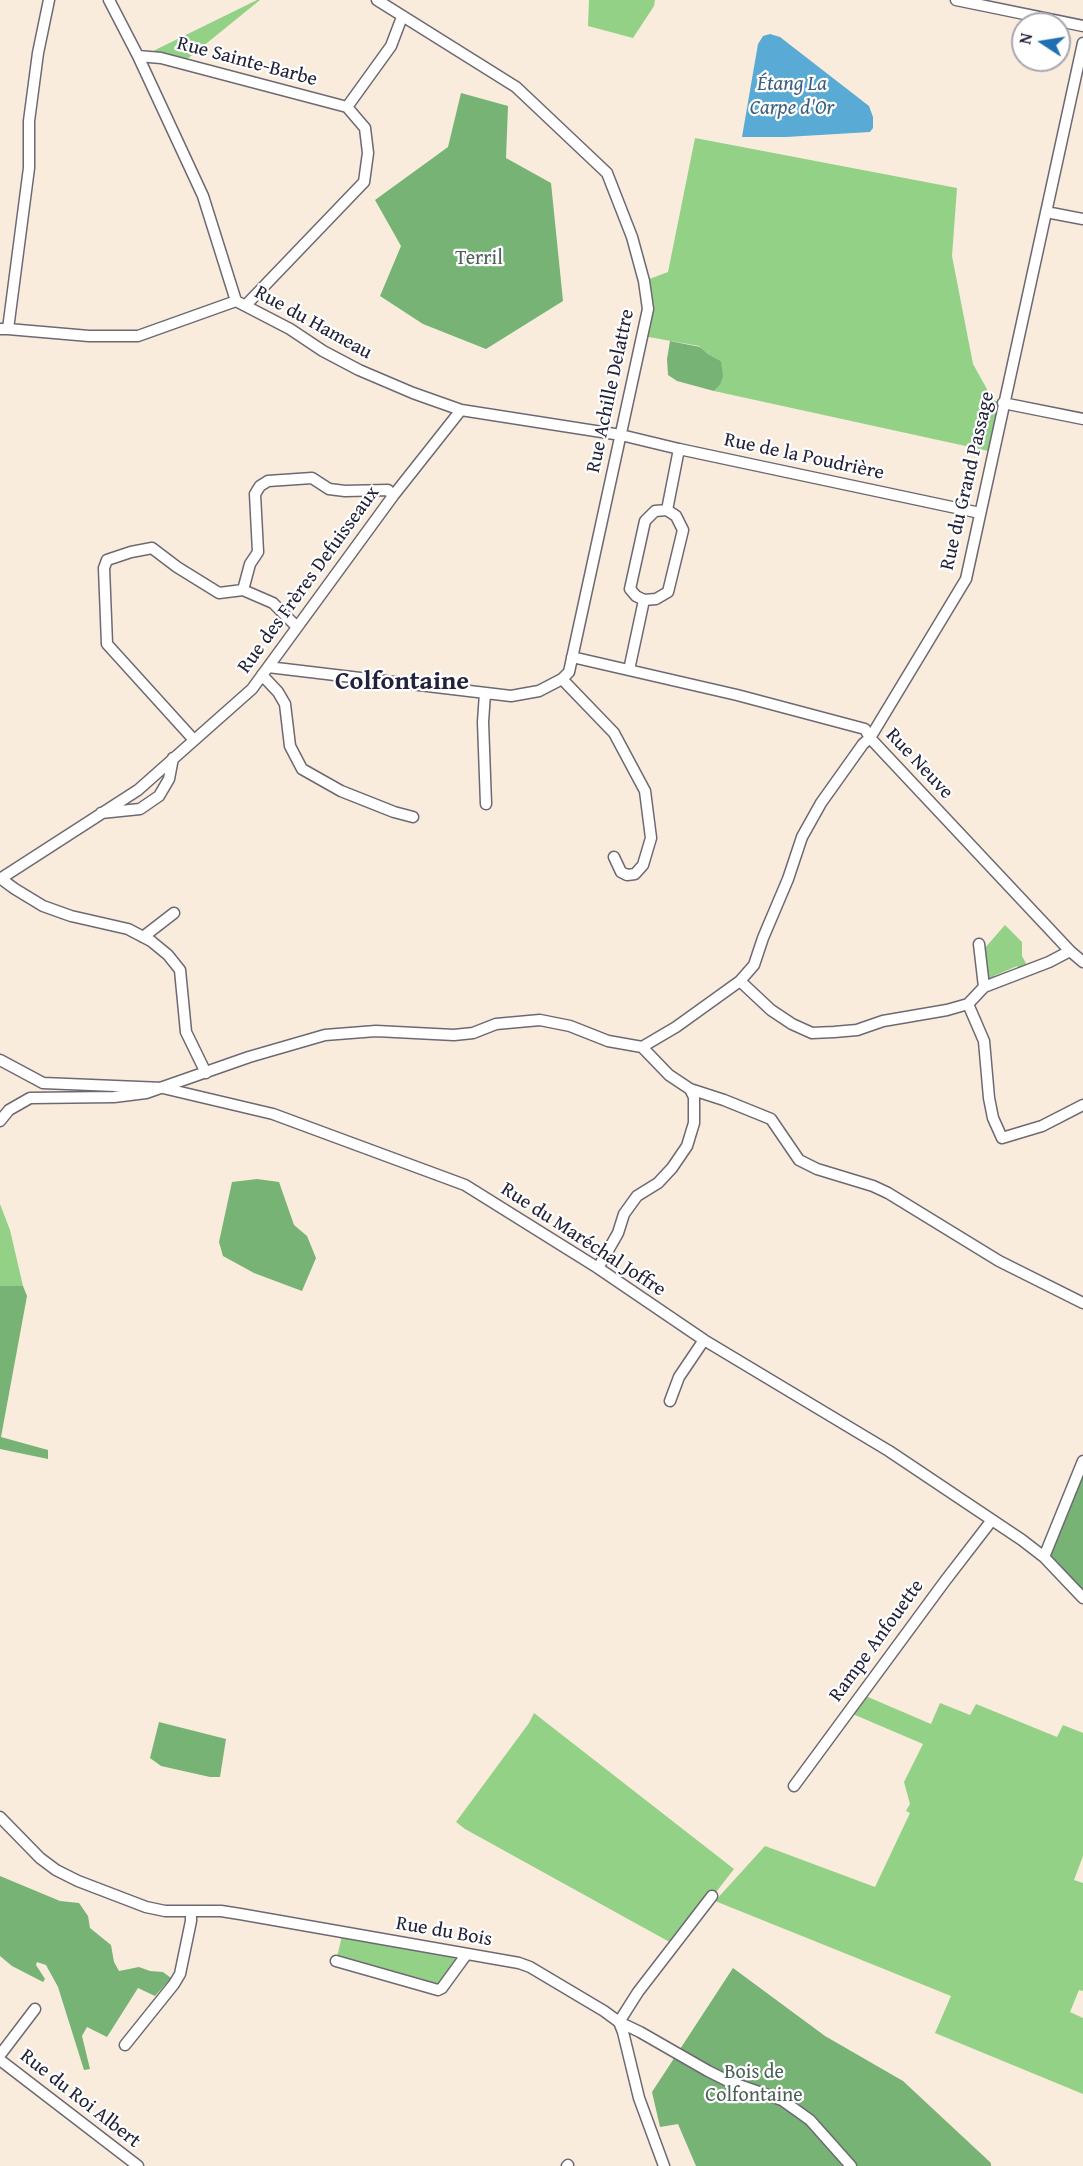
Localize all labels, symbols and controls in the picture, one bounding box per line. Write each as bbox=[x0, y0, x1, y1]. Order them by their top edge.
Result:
north arrow bbox=[1011, 12, 1071, 72]
text: N bbox=[1012, 31, 1038, 46]
street label: Rue Sainte-Barbe bbox=[174, 32, 320, 92]
water label: Étang La Carpe d'Or bbox=[750, 72, 834, 122]
park label: Terril bbox=[455, 247, 503, 271]
street label: Rue du Hameau bbox=[250, 281, 376, 365]
street label: Rue Achille Delattre bbox=[582, 307, 640, 475]
street label: Rue du Grand Passage bbox=[936, 389, 1000, 573]
street label: Rue de la Poudrière bbox=[722, 428, 886, 486]
street label: Rue des Frères Defuisseaux bbox=[233, 482, 385, 678]
district label: Colfontaine bbox=[335, 666, 469, 698]
street label: Rue Neuve bbox=[880, 724, 958, 804]
street label: Rue du Maréchal Joffre bbox=[496, 1178, 670, 1302]
street label: Rampe Anfouette bbox=[825, 1575, 929, 1707]
street label: Rue du Bois bbox=[394, 1912, 494, 1952]
street label: Rue du Roi Albert bbox=[15, 2044, 145, 2154]
park label: Bois de Colfontaine bbox=[705, 2061, 803, 2108]

